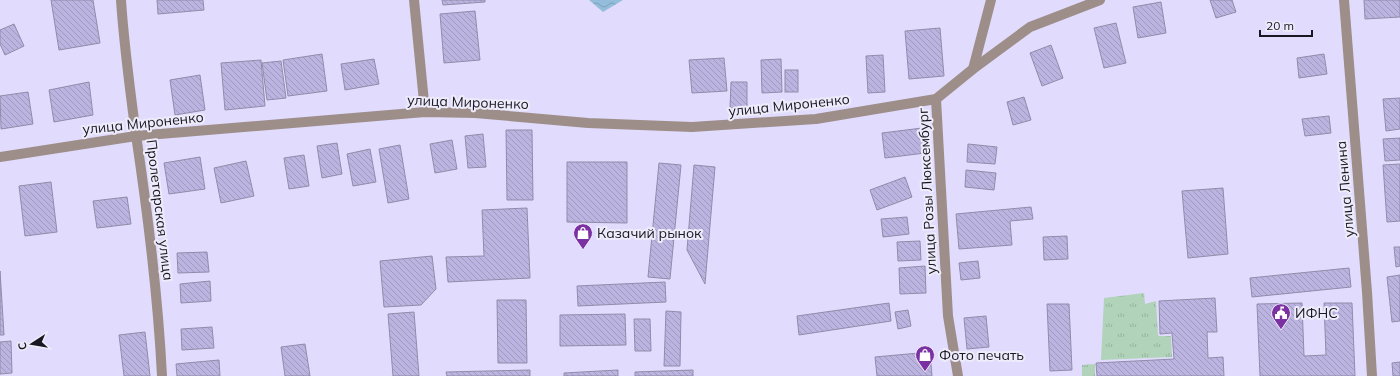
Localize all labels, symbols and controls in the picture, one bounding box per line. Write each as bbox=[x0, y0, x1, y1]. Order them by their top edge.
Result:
scale bar bbox=[1260, 12, 1312, 38]
text: 20 m bbox=[1266, 18, 1294, 33]
street label: улица Мироненко bbox=[728, 90, 850, 120]
street label: улица Мироненко bbox=[407, 91, 529, 113]
street label: улица Розы Люксембург bbox=[914, 107, 940, 275]
street label: улица Мироненко bbox=[82, 108, 204, 138]
street label: Пролетарская улица bbox=[142, 138, 178, 282]
street label: улица Ленина bbox=[1332, 140, 1358, 238]
shop icon: Казачий рынок bbox=[572, 222, 594, 250]
place label: Казачий рынок bbox=[597, 224, 702, 242]
public building icon: ИФНС bbox=[1270, 302, 1292, 330]
place label: ИФНС bbox=[1295, 304, 1338, 322]
north arrow bbox=[12, 324, 52, 364]
text: С bbox=[14, 340, 30, 351]
shop icon: Фото печать bbox=[914, 344, 936, 372]
place label: Фото печать bbox=[939, 346, 1024, 364]

